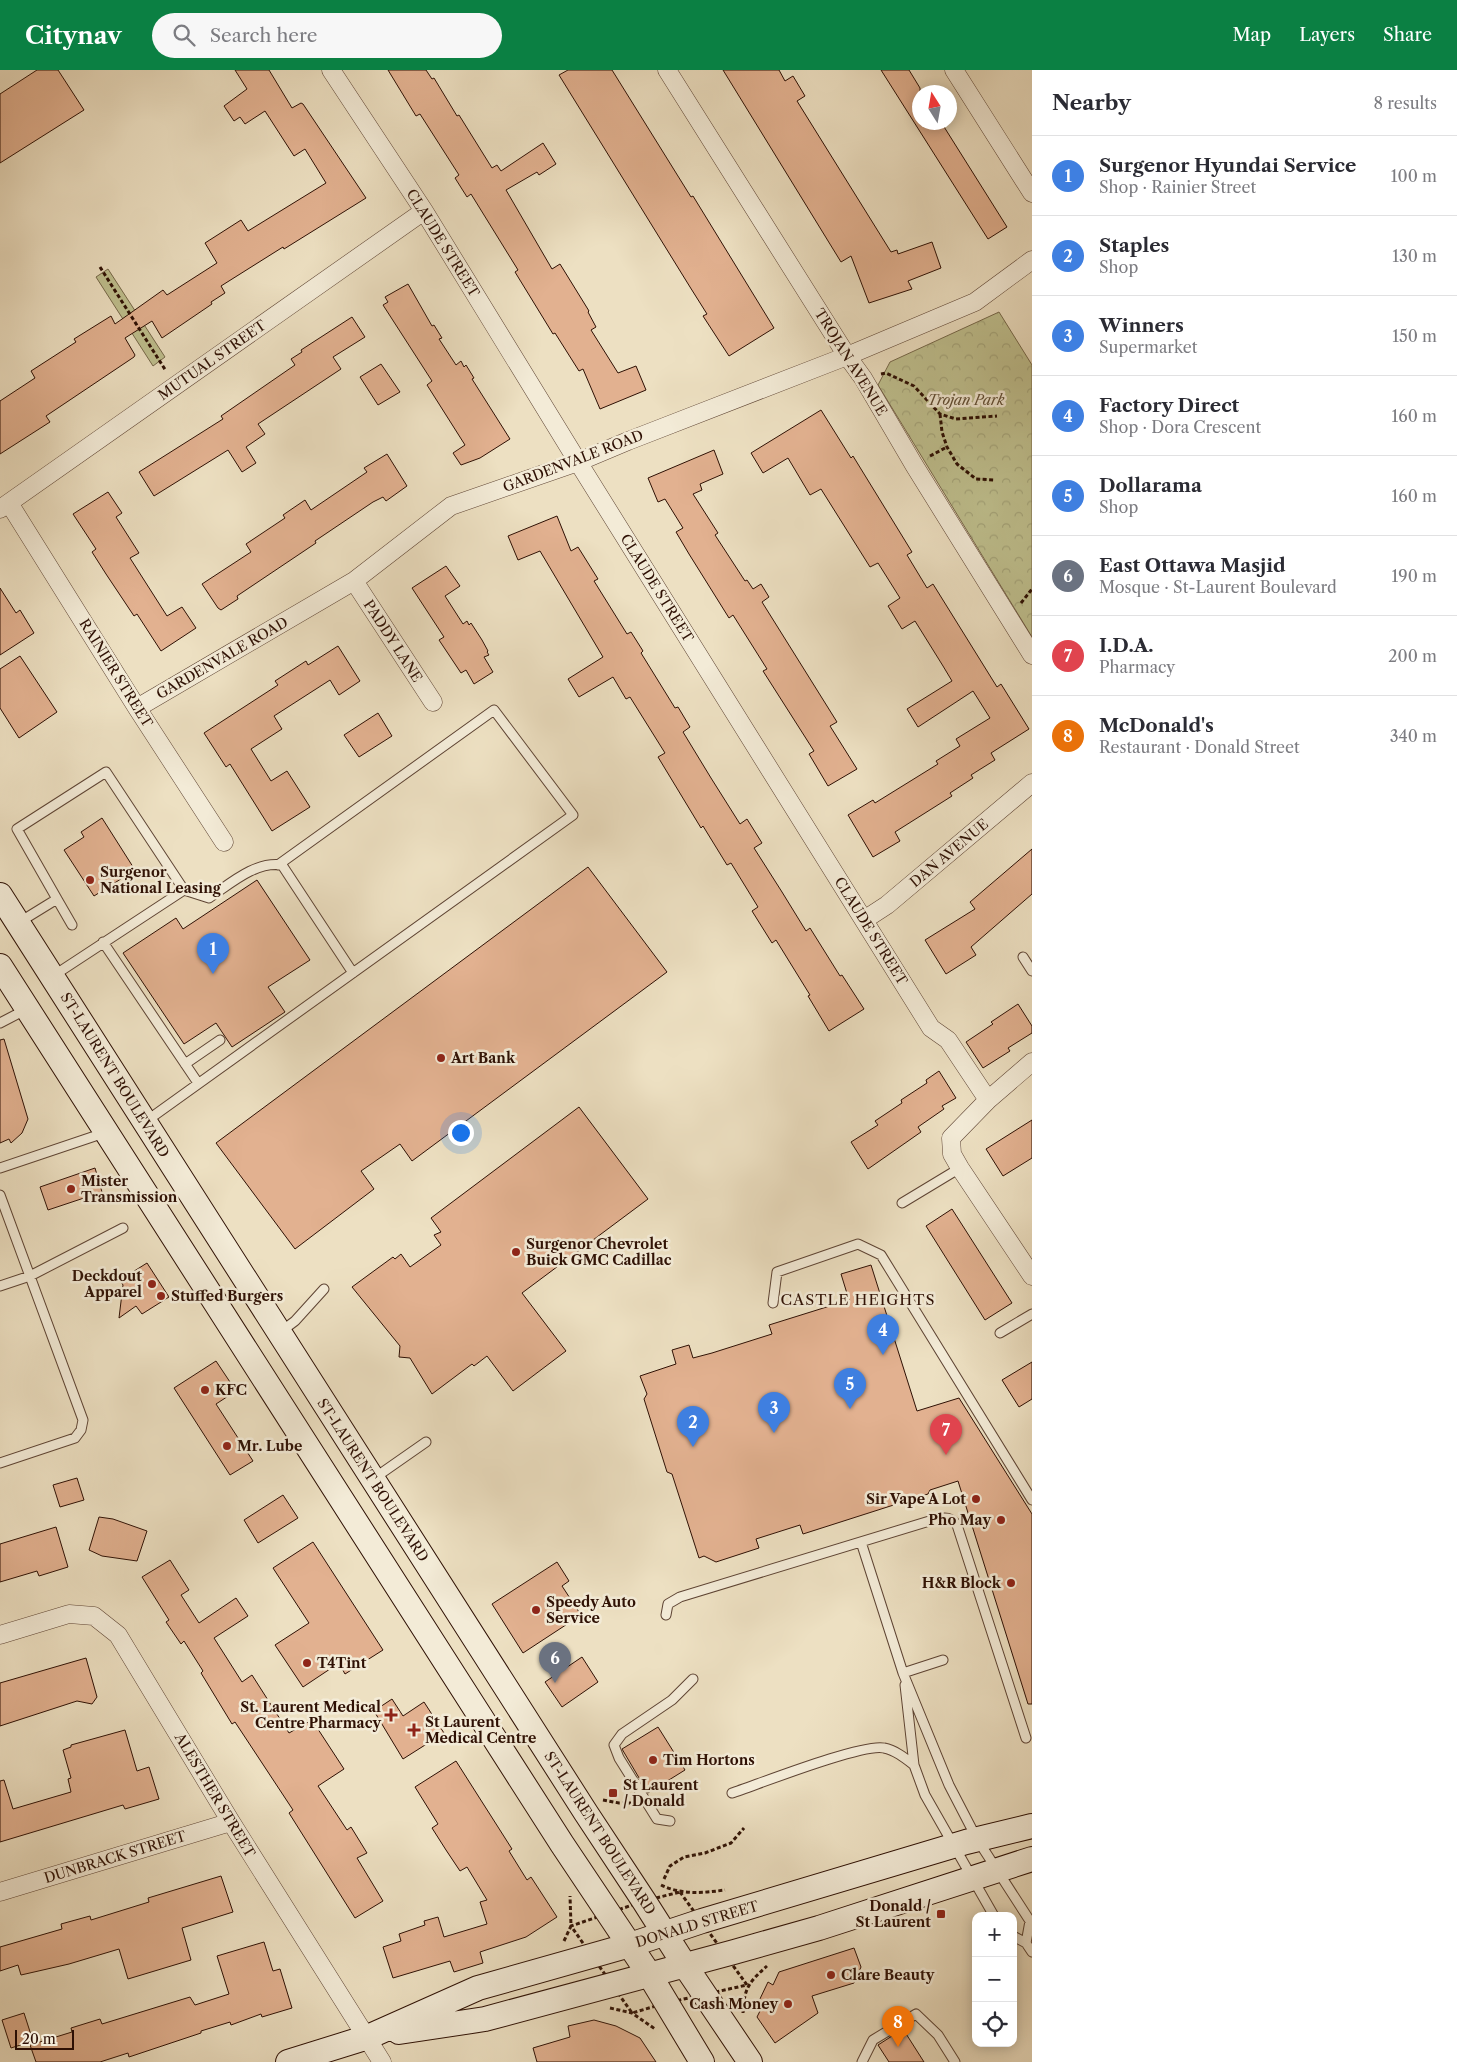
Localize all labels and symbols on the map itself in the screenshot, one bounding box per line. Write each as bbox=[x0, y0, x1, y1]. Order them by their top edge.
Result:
north arrow bbox=[912, 85, 957, 130]
street label: CLAUDE STREET bbox=[403, 186, 484, 301]
street label: TROJAN AVENUE bbox=[811, 305, 891, 419]
street label: MUTUAL STREET bbox=[155, 316, 270, 404]
park label: Trojan Park bbox=[927, 391, 1005, 409]
street label: GARDENVALE ROAD bbox=[500, 426, 646, 496]
street label: CLAUDE STREET bbox=[617, 531, 698, 646]
street label: PADDY LANE bbox=[360, 596, 426, 686]
street label: GARDENVALE ROAD bbox=[153, 613, 291, 703]
street label: RAINIER STREET bbox=[75, 615, 157, 731]
street label: DAN AVENUE bbox=[906, 815, 992, 891]
place label: Surgenor National Leasing bbox=[100, 863, 222, 897]
marker: Surgenor National Leasing bbox=[84, 874, 96, 886]
street label: CLAUDE STREET bbox=[831, 874, 912, 989]
pin: 1 bbox=[197, 933, 229, 974]
street label: ST-LAURENT BOULEVARD bbox=[57, 989, 173, 1161]
place label: Art Bank bbox=[450, 1049, 516, 1067]
marker: Art Bank bbox=[435, 1052, 447, 1064]
your location bbox=[448, 1120, 474, 1146]
place label: Mister Transmission bbox=[81, 1172, 178, 1206]
marker: Mister Transmission bbox=[65, 1183, 77, 1195]
place label: Surgenor Chevrolet Buick GMC Cadillac bbox=[526, 1235, 672, 1269]
marker: Surgenor Chevrolet Buick GMC Cadillac bbox=[510, 1246, 522, 1258]
place label: Deckdout Apparel bbox=[72, 1267, 142, 1301]
marker: Deckdout Apparel bbox=[146, 1278, 158, 1290]
place label: Stuffed Burgers bbox=[171, 1287, 283, 1305]
marker: Stuffed Burgers bbox=[155, 1290, 167, 1302]
district label: CASTLE HEIGHTS bbox=[781, 1290, 935, 1309]
pin: 4 bbox=[867, 1314, 899, 1355]
pin: 5 bbox=[834, 1368, 866, 1409]
place label: KFC bbox=[215, 1381, 247, 1399]
marker: KFC bbox=[199, 1384, 211, 1396]
pin: 3 bbox=[758, 1392, 790, 1433]
street label: ST-LAURENT BOULEVARD bbox=[313, 1395, 433, 1565]
pin: 2 bbox=[677, 1406, 709, 1447]
pin: 7 bbox=[930, 1414, 962, 1455]
place label: Mr. Lube bbox=[237, 1437, 302, 1455]
marker: Mr. Lube bbox=[221, 1440, 233, 1452]
place label: Sir Vape A Lot bbox=[866, 1490, 966, 1508]
marker: Sir Vape A Lot bbox=[970, 1493, 982, 1505]
place label: Pho May bbox=[928, 1511, 991, 1529]
marker: Pho May bbox=[995, 1514, 1007, 1526]
place label: H&R Block bbox=[922, 1574, 1002, 1592]
marker: H&R Block bbox=[1005, 1577, 1017, 1589]
place label: Speedy Auto Service bbox=[546, 1593, 636, 1627]
marker: Speedy Auto Service bbox=[530, 1604, 542, 1616]
pin: 6 bbox=[539, 1642, 571, 1683]
place label: T4Tint bbox=[317, 1654, 367, 1672]
marker: T4Tint bbox=[301, 1657, 313, 1669]
place label: St. Laurent Medical Centre Pharmacy bbox=[240, 1698, 381, 1732]
marker: St. Laurent Medical Centre Pharmacy bbox=[385, 1709, 397, 1721]
place label: St Laurent Medical Centre bbox=[425, 1713, 536, 1747]
marker: St Laurent Medical Centre bbox=[407, 1723, 421, 1737]
street label: ALESTHER STREET bbox=[170, 1729, 260, 1861]
street label: ST-LAURENT BOULEVARD bbox=[540, 1748, 660, 1918]
place label: Tim Hortons bbox=[663, 1751, 755, 1769]
marker: Tim Hortons bbox=[647, 1754, 659, 1766]
place label: St Laurent / Donald bbox=[623, 1776, 699, 1810]
marker: St Laurent / Donald bbox=[607, 1787, 619, 1799]
street label: DUNBRACK STREET bbox=[42, 1827, 189, 1887]
street label: DONALD STREET bbox=[633, 1897, 761, 1951]
place label: Donald / St Laurent bbox=[856, 1897, 931, 1931]
marker: Donald / St Laurent bbox=[935, 1908, 947, 1920]
place label: Clare Beauty bbox=[841, 1966, 935, 1984]
marker: Clare Beauty bbox=[825, 1969, 837, 1981]
place label: Cash Money bbox=[689, 1995, 778, 2013]
marker: Cash Money bbox=[782, 1998, 794, 2010]
pin: 8 bbox=[882, 2006, 914, 2047]
scale bar bbox=[15, 2027, 74, 2050]

